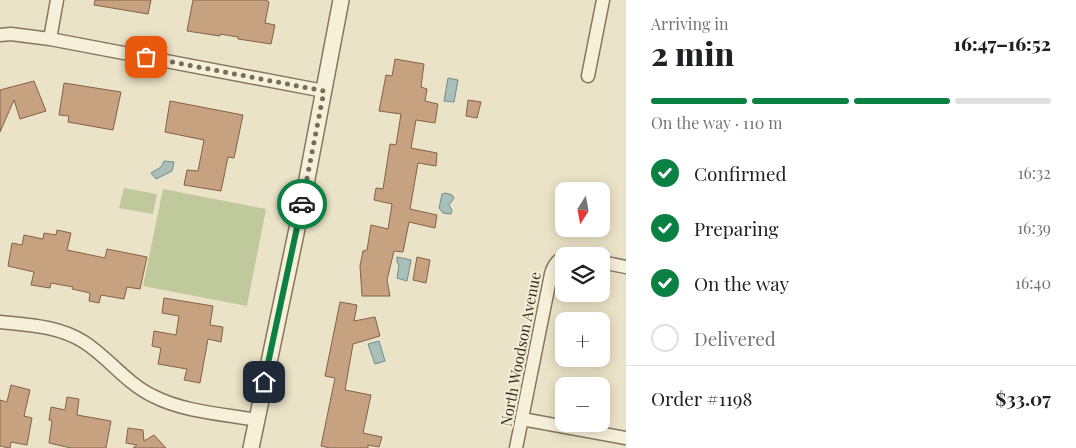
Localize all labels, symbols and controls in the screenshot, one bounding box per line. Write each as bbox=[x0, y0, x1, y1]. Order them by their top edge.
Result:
text: Arriving in bbox=[651, 13, 729, 34]
text: 16:47–16:52 bbox=[954, 30, 1051, 56]
text: 2 min bbox=[651, 31, 734, 74]
pin bbox=[125, 36, 167, 78]
icon: bag bbox=[132, 43, 160, 71]
text: On the way · 110 m bbox=[651, 112, 783, 133]
icon: check bbox=[651, 159, 679, 187]
text: Confirmed bbox=[694, 160, 787, 186]
text: 16:32 bbox=[1018, 162, 1051, 183]
courier bbox=[277, 179, 327, 229]
north arrow bbox=[555, 182, 610, 238]
map controls bbox=[555, 182, 610, 432]
icon: car bbox=[288, 190, 316, 218]
icon: check bbox=[651, 214, 679, 242]
text: Preparing bbox=[694, 215, 779, 241]
text: 16:39 bbox=[1017, 217, 1051, 238]
button: layers bbox=[555, 247, 610, 302]
icon: check bbox=[651, 269, 679, 297]
street label: North Woodson Avenue bbox=[495, 270, 545, 428]
text: On the way bbox=[694, 270, 789, 296]
text: 16:40 bbox=[1015, 272, 1051, 293]
button: + bbox=[555, 312, 610, 367]
text: Delivered bbox=[694, 325, 776, 351]
pin bbox=[243, 361, 285, 403]
icon: home bbox=[250, 368, 278, 396]
button: − bbox=[555, 377, 610, 432]
text: Order #1198 bbox=[651, 385, 752, 411]
text: $33.07 bbox=[996, 385, 1051, 411]

